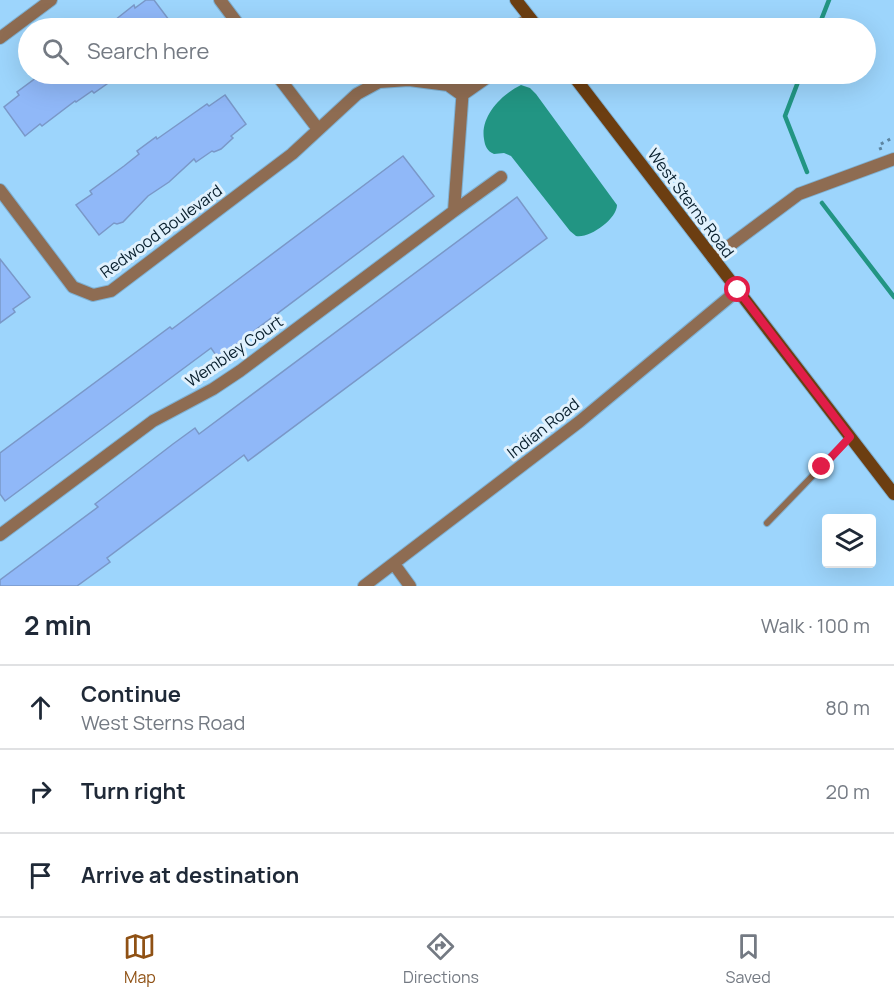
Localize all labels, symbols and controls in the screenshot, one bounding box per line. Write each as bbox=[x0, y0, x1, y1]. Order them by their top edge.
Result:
search box bbox=[18, 18, 876, 84]
icon: search bbox=[39, 35, 72, 68]
text: Search here bbox=[87, 36, 209, 66]
street label: West Sterns Road bbox=[643, 144, 739, 262]
street label: Redwood Boulevard bbox=[96, 179, 226, 283]
route start bbox=[724, 276, 750, 302]
street label: Wembley Court bbox=[181, 310, 287, 392]
street label: Indian Road bbox=[502, 393, 584, 463]
route end bbox=[808, 453, 834, 479]
map controls bbox=[822, 514, 876, 568]
button: layers bbox=[822, 514, 876, 568]
text: 2 min bbox=[24, 607, 92, 643]
text: Walk · 100 m bbox=[761, 612, 870, 639]
text: Continue bbox=[81, 679, 181, 709]
icon: ahead bbox=[24, 691, 57, 724]
text: 80 m bbox=[825, 694, 870, 721]
text: West Sterns Road bbox=[81, 709, 245, 736]
icon: right bbox=[24, 775, 57, 808]
text: Turn right bbox=[81, 776, 186, 806]
text: 20 m bbox=[825, 778, 870, 805]
icon: arrive bbox=[24, 859, 57, 892]
text: Arrive at destination bbox=[81, 860, 299, 890]
tab: Map bbox=[123, 930, 156, 988]
tab: Directions bbox=[403, 930, 479, 988]
tab: Saved bbox=[726, 930, 771, 988]

